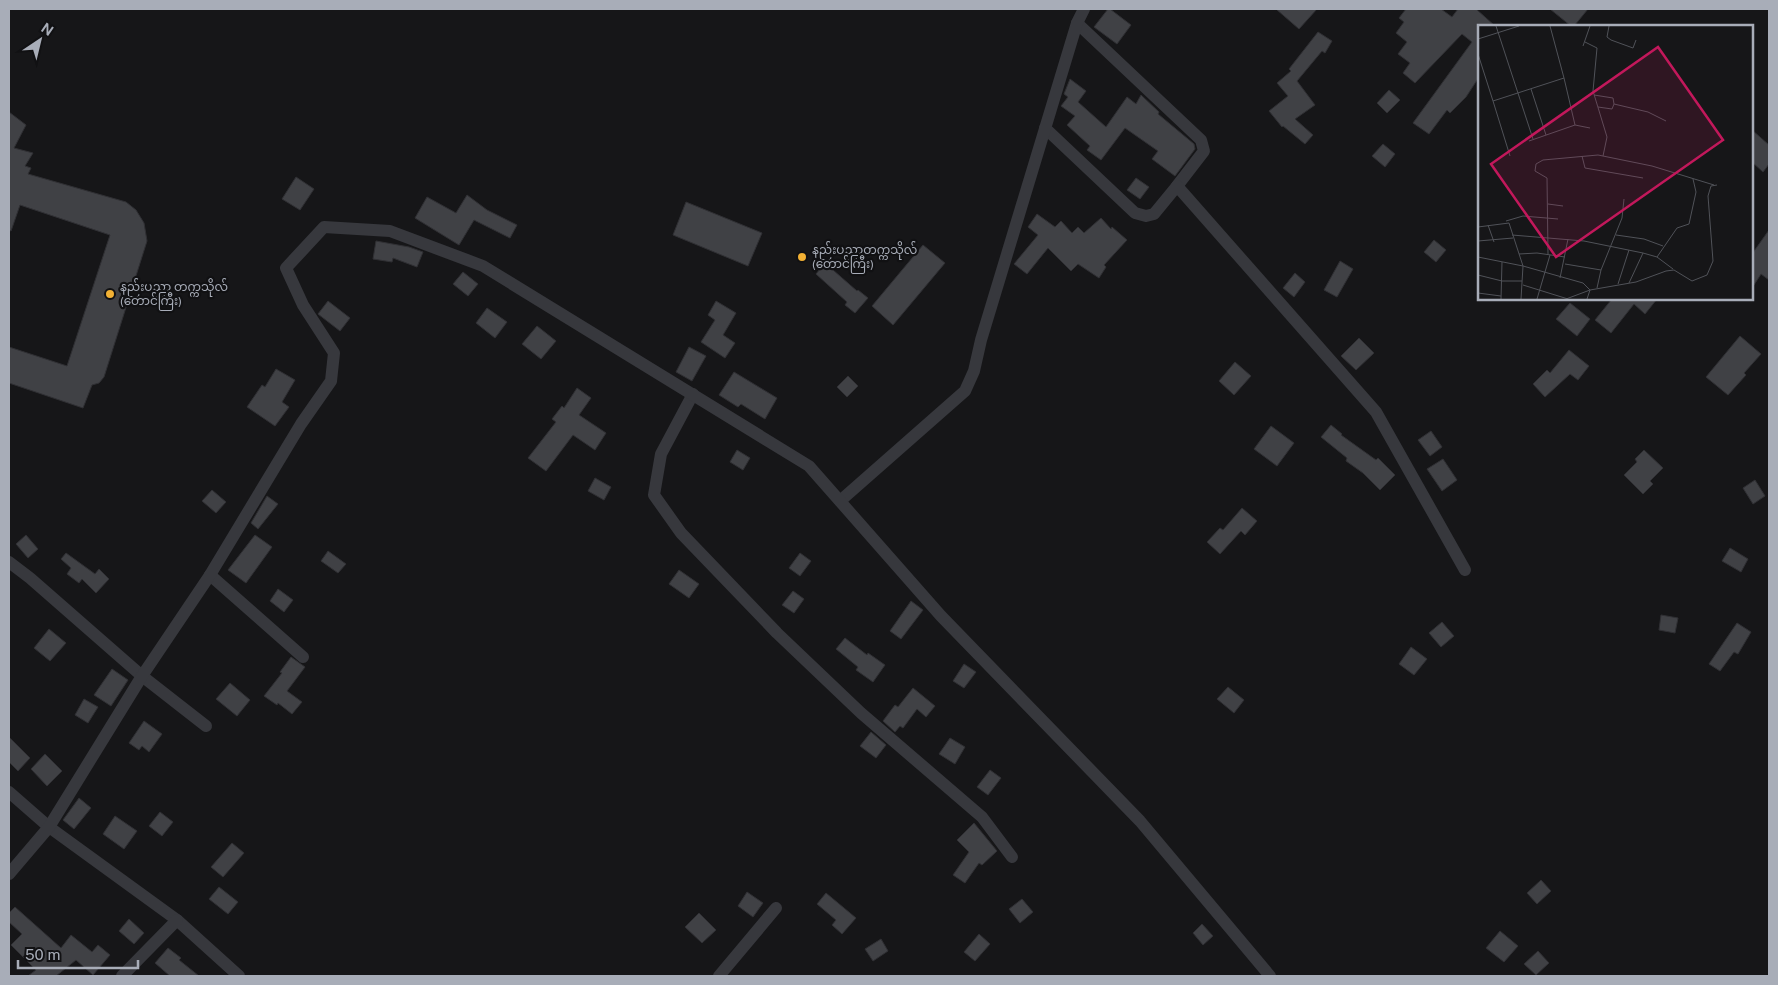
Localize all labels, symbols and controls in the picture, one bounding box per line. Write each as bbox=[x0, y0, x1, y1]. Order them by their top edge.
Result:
north arrow bbox=[15, 15, 65, 65]
text: N bbox=[38, 20, 57, 39]
inset map bbox=[1478, 25, 1753, 300]
place label: နည်းပညာတက္ကသိုလ် (တောင်ကြီး) bbox=[812, 241, 917, 274]
marker: နည်းပညာတက္ကသိုလ် (တောင်ကြီး) bbox=[796, 251, 808, 263]
place label: နည်းပညာ တက္ကသိုလ် (တောင်ကြီး) bbox=[120, 278, 228, 311]
marker: နည်းပညာ တက္ကသိုလ် (တောင်ကြီး) bbox=[104, 288, 116, 300]
scale bar bbox=[18, 938, 138, 970]
text: 50 m bbox=[25, 946, 60, 963]

